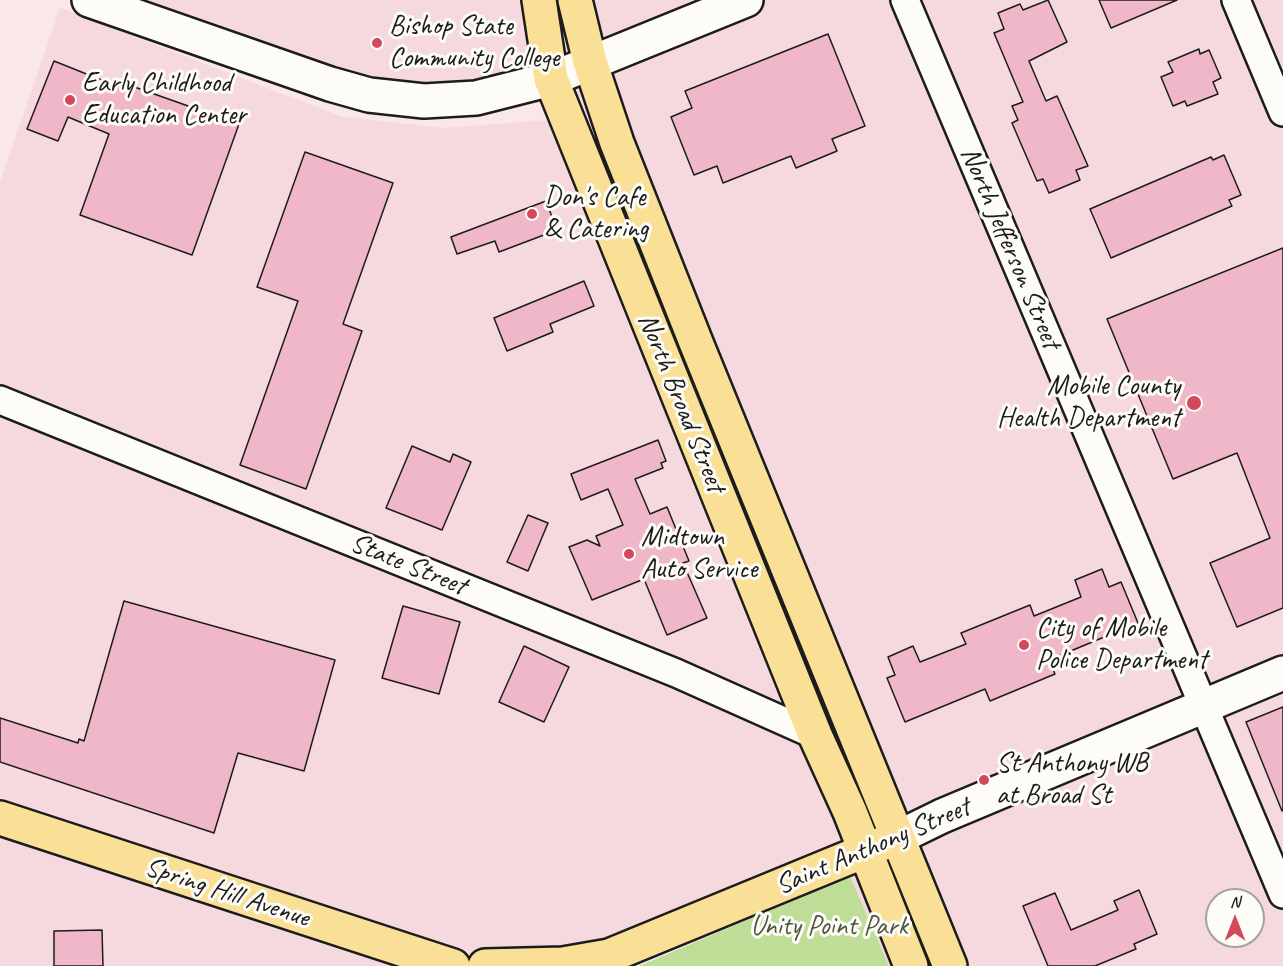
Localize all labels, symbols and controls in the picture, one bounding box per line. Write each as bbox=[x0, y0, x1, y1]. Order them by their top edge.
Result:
place label: Bishop State Community College bbox=[389, 10, 559, 76]
marker: Bishop State Community College bbox=[370, 36, 384, 50]
place label: Early Childhood Education Center bbox=[82, 67, 246, 133]
marker: Early Childhood Education Center bbox=[63, 93, 77, 107]
street label: North Jefferson Street bbox=[952, 142, 1068, 354]
place label: Don's Cafe & Catering bbox=[544, 181, 648, 247]
marker: Don's Cafe & Catering bbox=[525, 207, 539, 221]
street label: North Broad Street bbox=[630, 309, 732, 497]
place label: Mobile County Health Department bbox=[997, 370, 1180, 436]
marker: Mobile County Health Department bbox=[1185, 394, 1203, 412]
place label: Midtown Auto Service bbox=[641, 521, 757, 587]
street label: State Street bbox=[345, 527, 471, 603]
marker: Midtown Auto Service bbox=[622, 547, 636, 561]
place label: City of Mobile Police Department bbox=[1036, 612, 1207, 678]
marker: City of Mobile Police Department bbox=[1017, 638, 1031, 652]
place label: St Anthony WB at Broad St bbox=[996, 747, 1148, 813]
marker: St Anthony WB at Broad St bbox=[977, 773, 991, 787]
street label: Saint Anthony Street bbox=[771, 791, 975, 903]
street label: Spring Hill Avenue bbox=[141, 851, 313, 935]
north arrow bbox=[1205, 888, 1265, 948]
text: N bbox=[1230, 892, 1240, 912]
park label: Unity Point Park bbox=[750, 910, 908, 944]

